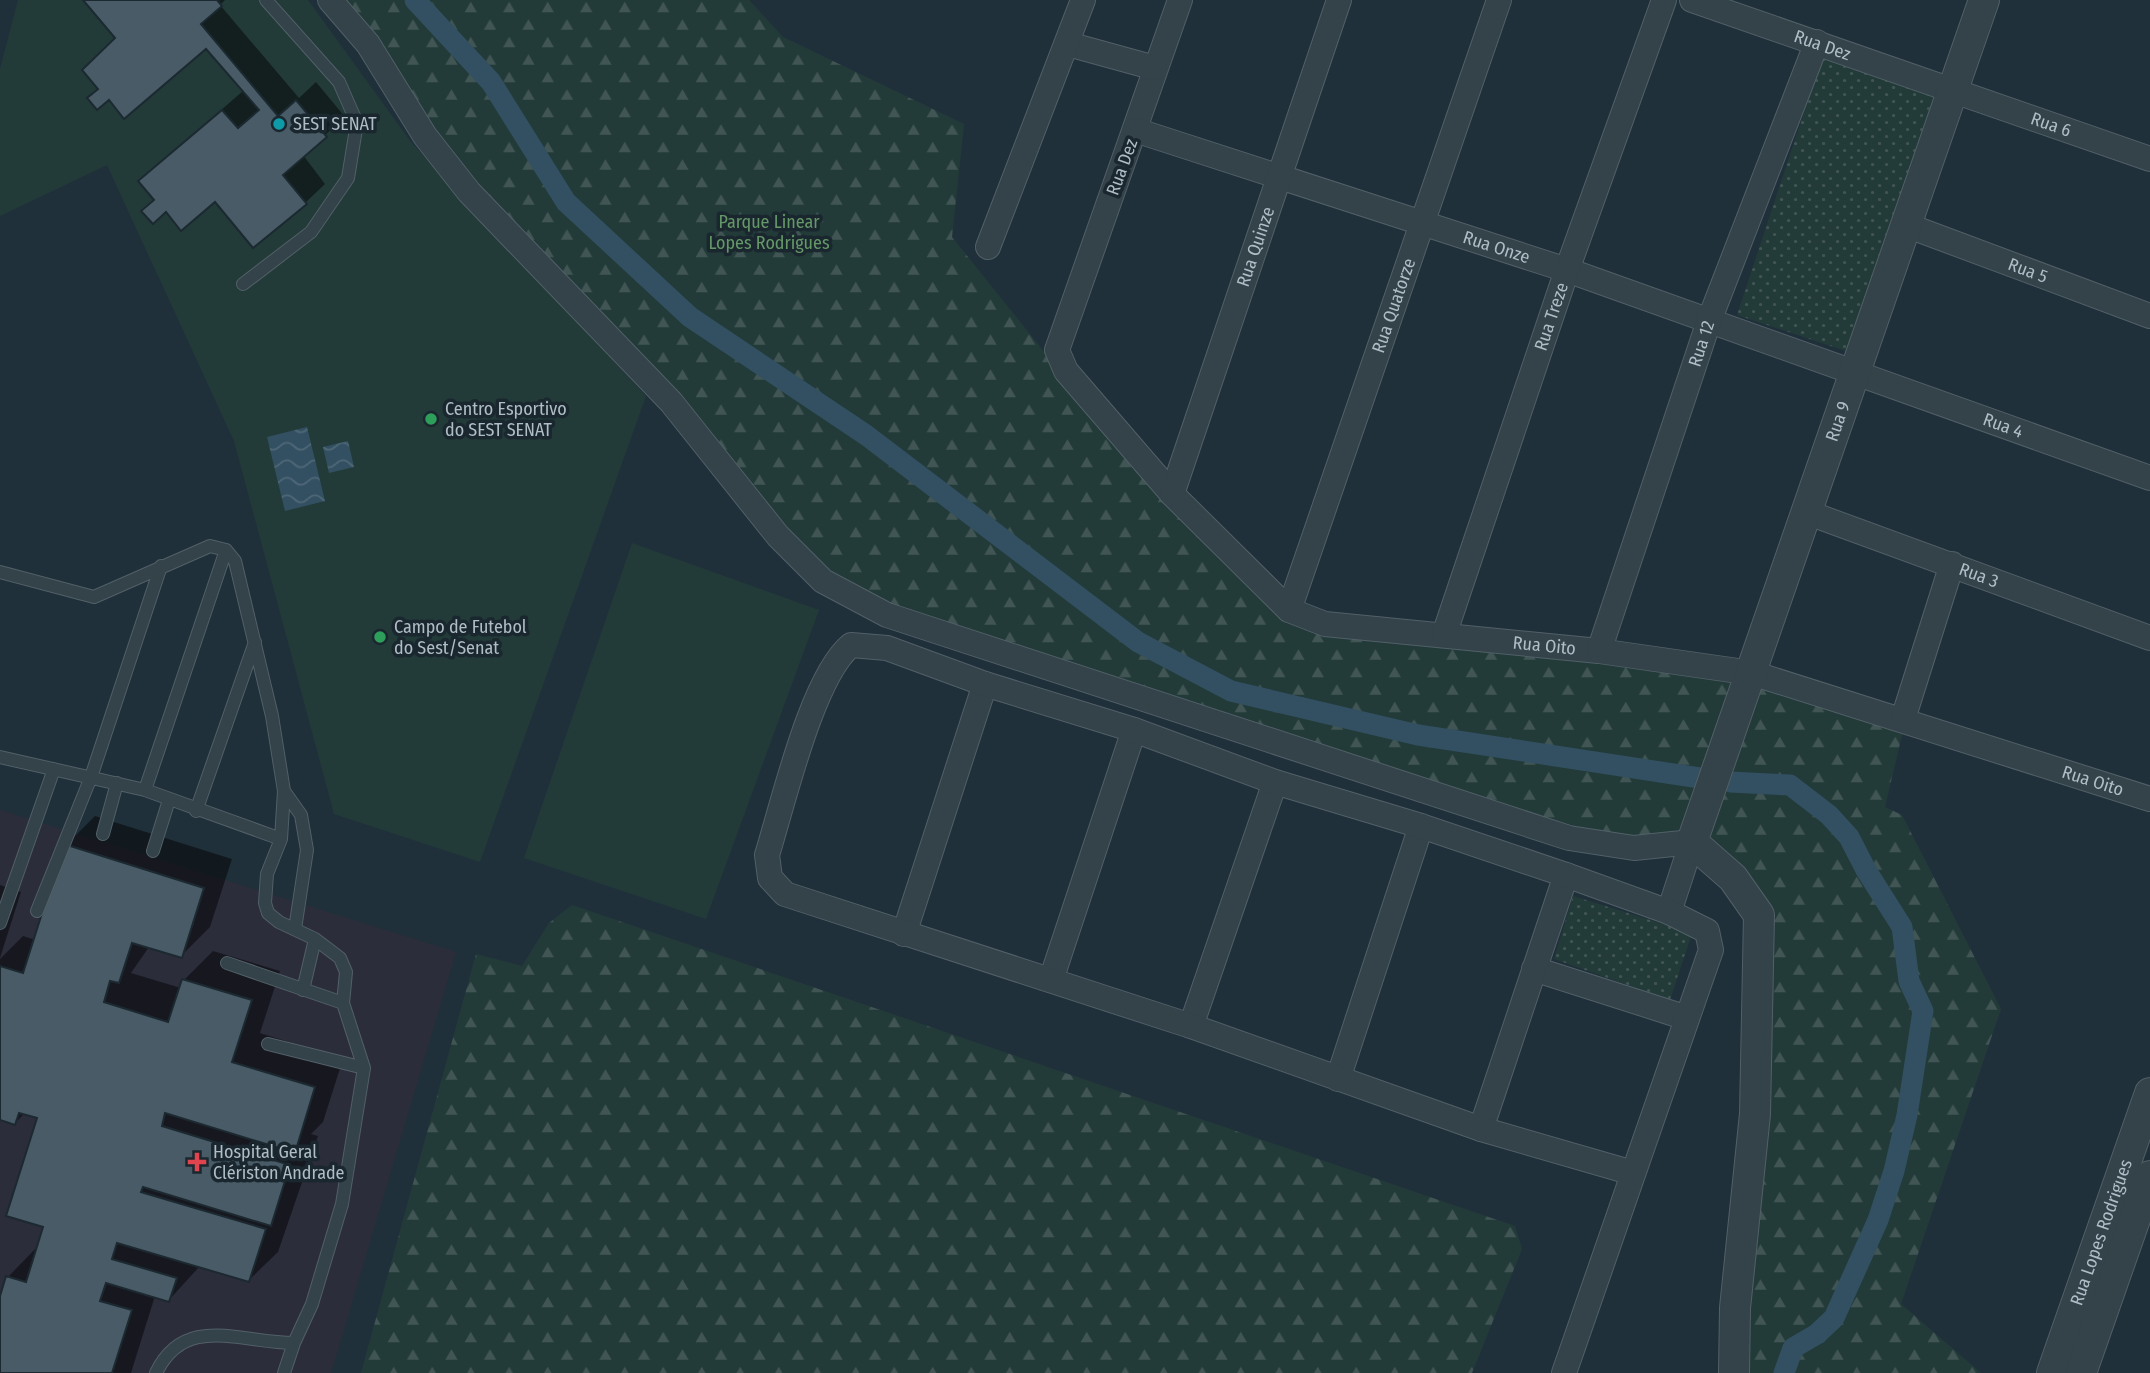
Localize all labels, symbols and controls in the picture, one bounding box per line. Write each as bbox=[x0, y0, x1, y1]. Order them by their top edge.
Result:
street label: Rua Dez bbox=[1791, 25, 1854, 65]
street label: Rua 6 bbox=[2028, 107, 2074, 142]
place label: SEST SENAT bbox=[293, 113, 377, 135]
marker: SEST SENAT bbox=[271, 116, 287, 132]
street label: Rua Dez bbox=[1102, 136, 1142, 198]
street label: Rua Quinze bbox=[1232, 204, 1279, 290]
park label: Parque Linear Lopes Rodrigues bbox=[708, 211, 830, 254]
street label: Rua Onze bbox=[1460, 226, 1533, 268]
street label: Rua 5 bbox=[2005, 253, 2051, 288]
street label: Rua Quatorze bbox=[1367, 255, 1420, 356]
street label: Rua Treze bbox=[1530, 280, 1573, 354]
street label: Rua 12 bbox=[1684, 318, 1719, 370]
place label: Centro Esportivo do SEST SENAT bbox=[445, 398, 567, 441]
street label: Rua 9 bbox=[1821, 398, 1855, 444]
street label: Rua 4 bbox=[1980, 408, 2026, 443]
marker: Centro Esportivo do SEST SENAT bbox=[423, 411, 439, 427]
street label: Rua 3 bbox=[1956, 558, 2002, 593]
place label: Campo de Futebol do Sest/Senat bbox=[394, 616, 527, 659]
marker: Campo de Futebol do Sest/Senat bbox=[372, 629, 388, 645]
street label: Rua Oito bbox=[1512, 632, 1577, 660]
street label: Rua Oito bbox=[2059, 761, 2126, 801]
place label: Hospital Geral Clériston Andrade bbox=[213, 1141, 345, 1184]
marker: Hospital Geral Clériston Andrade bbox=[187, 1152, 207, 1172]
street label: Rua Lopes Rodrigues bbox=[2065, 1156, 2137, 1308]

